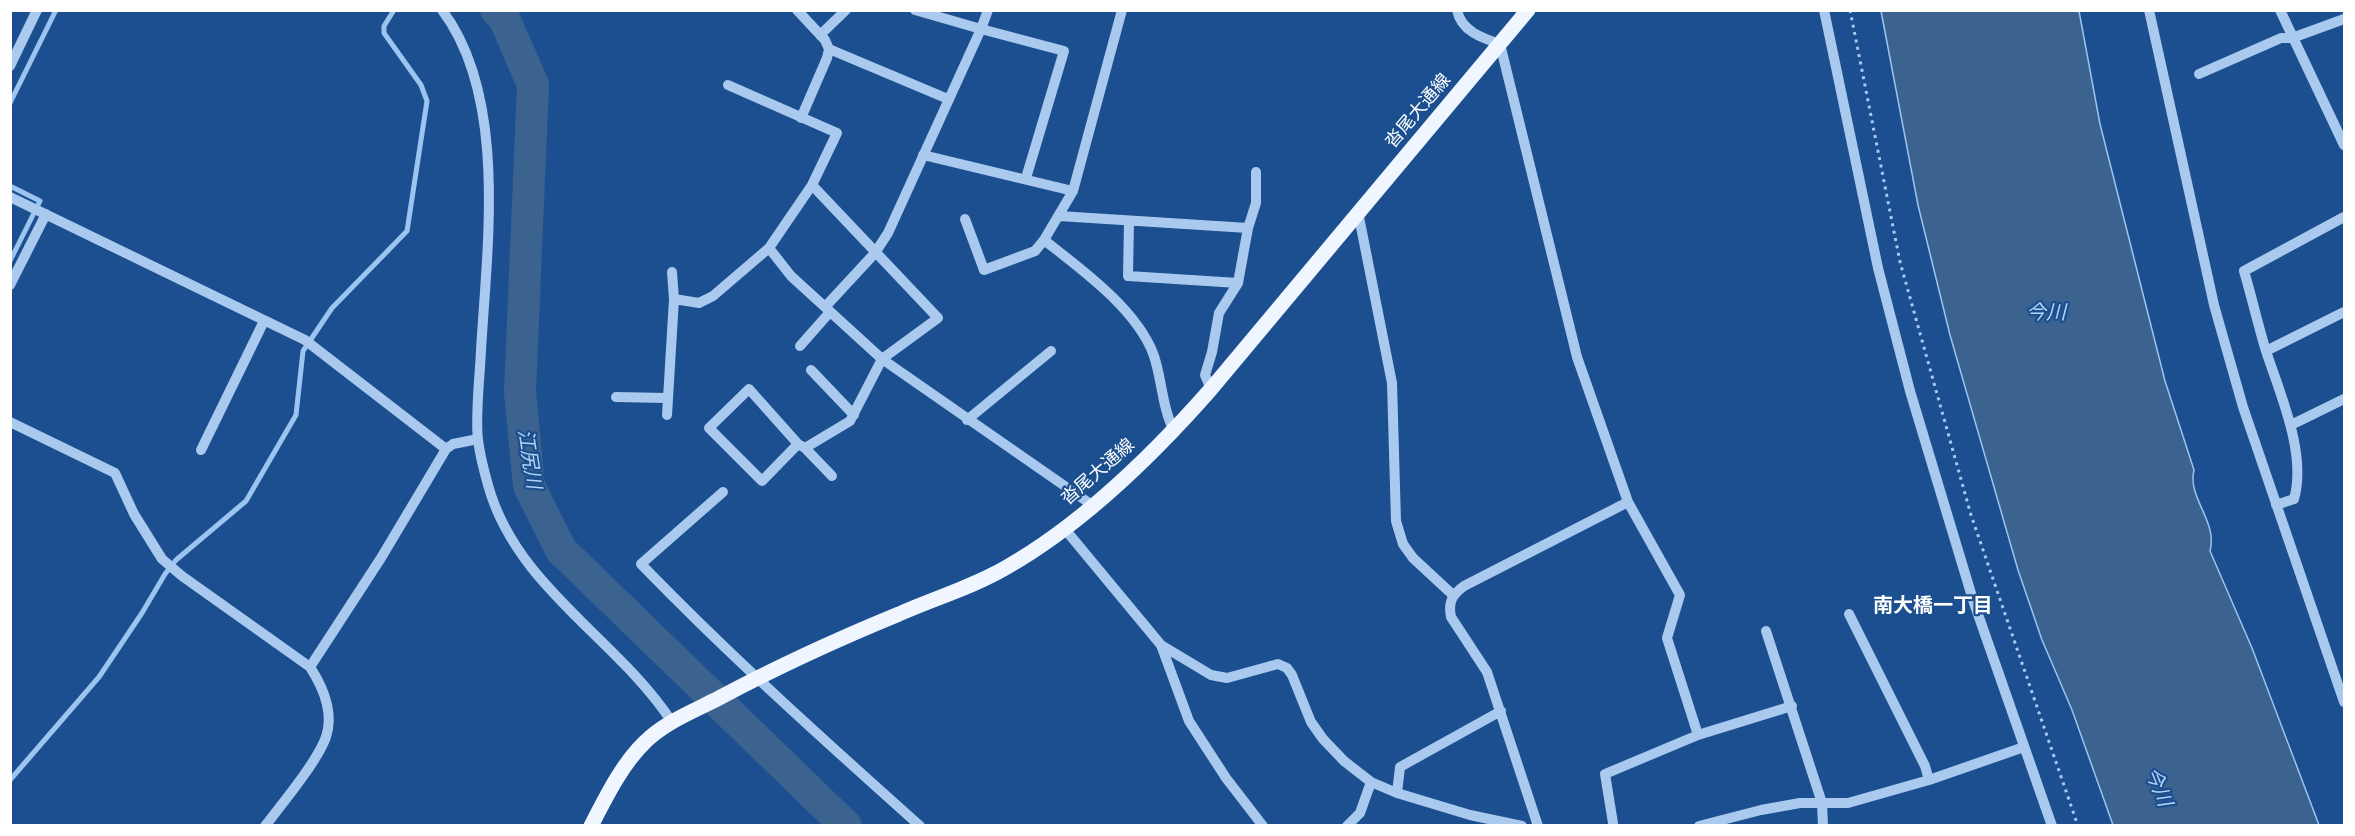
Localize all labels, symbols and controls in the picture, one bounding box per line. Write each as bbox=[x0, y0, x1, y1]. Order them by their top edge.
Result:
street label: 沓尾大通線 bbox=[1381, 70, 1455, 152]
water label: 今川 bbox=[2026, 301, 2066, 325]
water label: 江尻川 bbox=[512, 427, 546, 491]
street label: 沓尾大通線 bbox=[1057, 434, 1139, 510]
district label: 南大橋一丁目 bbox=[1873, 594, 1993, 618]
water label: 今川 bbox=[2139, 764, 2177, 810]

